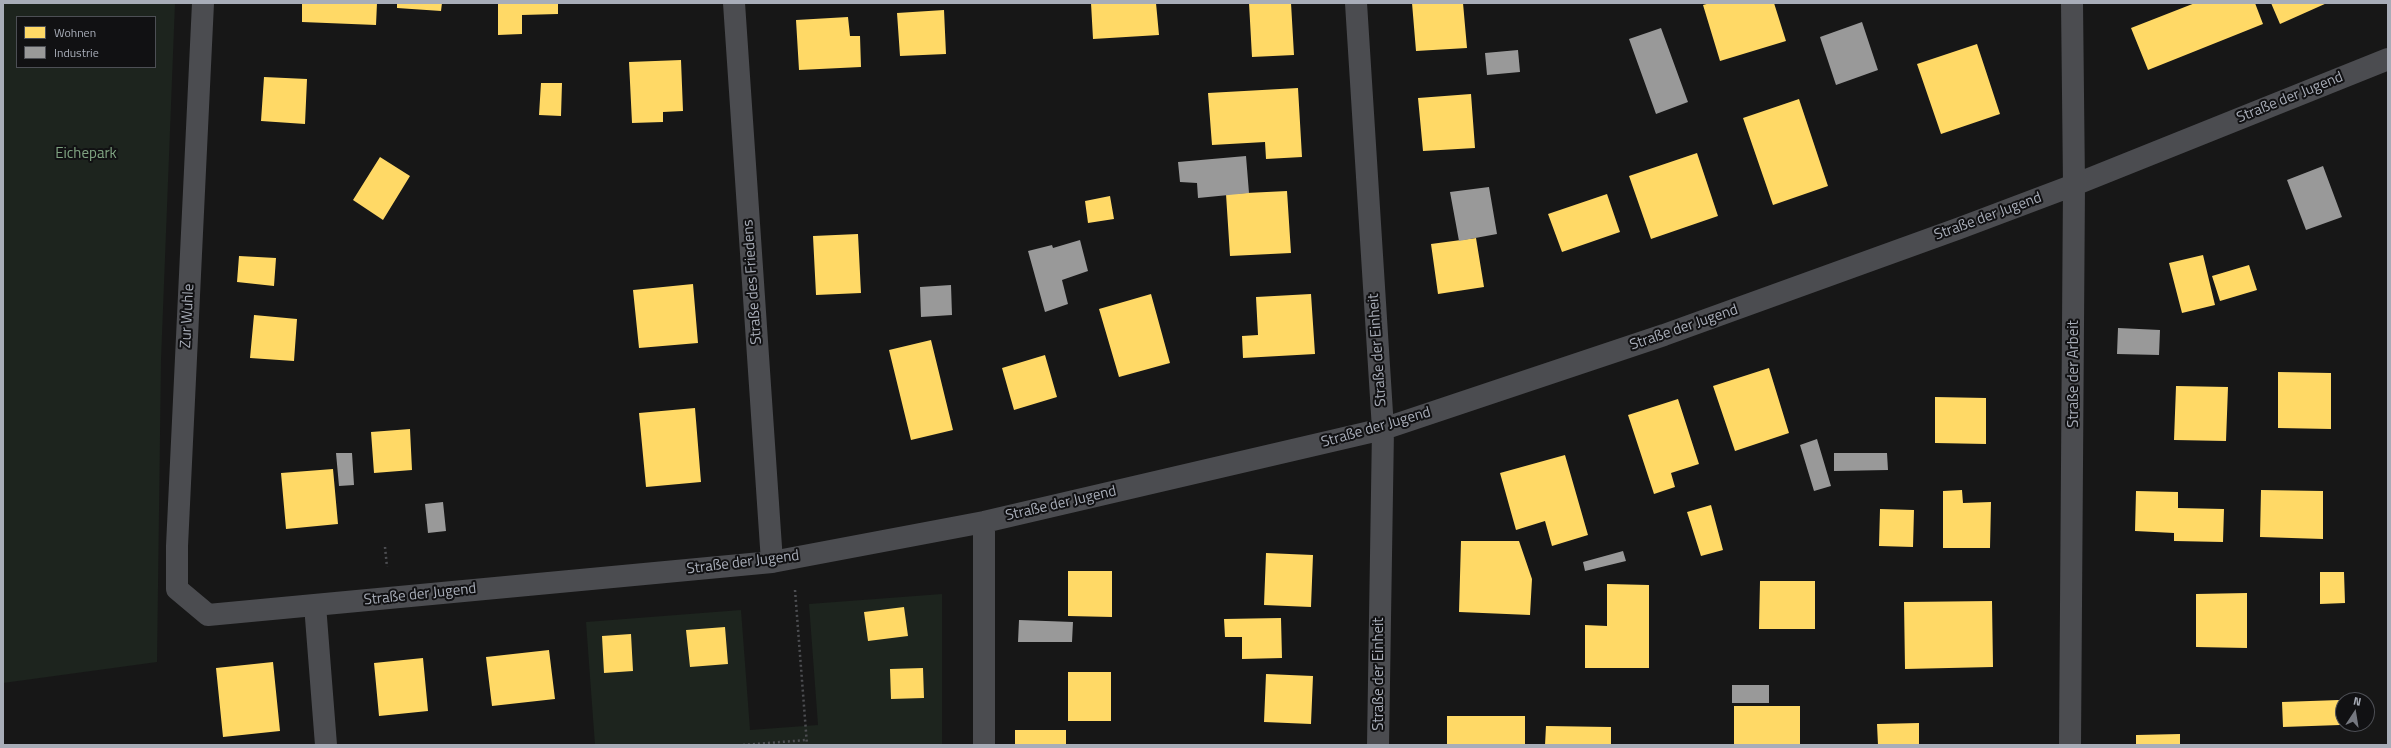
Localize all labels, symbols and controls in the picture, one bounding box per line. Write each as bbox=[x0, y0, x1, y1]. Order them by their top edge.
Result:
legend bbox=[16, 16, 156, 68]
text: Wohnen bbox=[54, 23, 96, 42]
text: Industrie bbox=[54, 43, 99, 62]
street label: Straße der Jugend bbox=[2234, 68, 2346, 128]
park label: Eichepark bbox=[55, 145, 117, 163]
street label: Straße der Jugend bbox=[1932, 189, 2044, 245]
street label: Straße des Friedens bbox=[740, 219, 766, 345]
street label: Zur Wuhle bbox=[177, 283, 199, 349]
street label: Straße der Einheit bbox=[1365, 293, 1391, 407]
street label: Straße der Jugend bbox=[1628, 301, 1740, 355]
street label: Straße der Arbeit bbox=[2065, 320, 2083, 428]
street label: Straße der Jugend bbox=[1319, 404, 1433, 452]
street label: Straße der Jugend bbox=[1004, 483, 1118, 525]
street label: Straße der Jugend bbox=[686, 547, 800, 579]
street label: Straße der Jugend bbox=[363, 580, 477, 610]
street label: Straße der Einheit bbox=[1370, 617, 1388, 731]
north arrow bbox=[2335, 692, 2375, 732]
text: N bbox=[2352, 693, 2363, 710]

